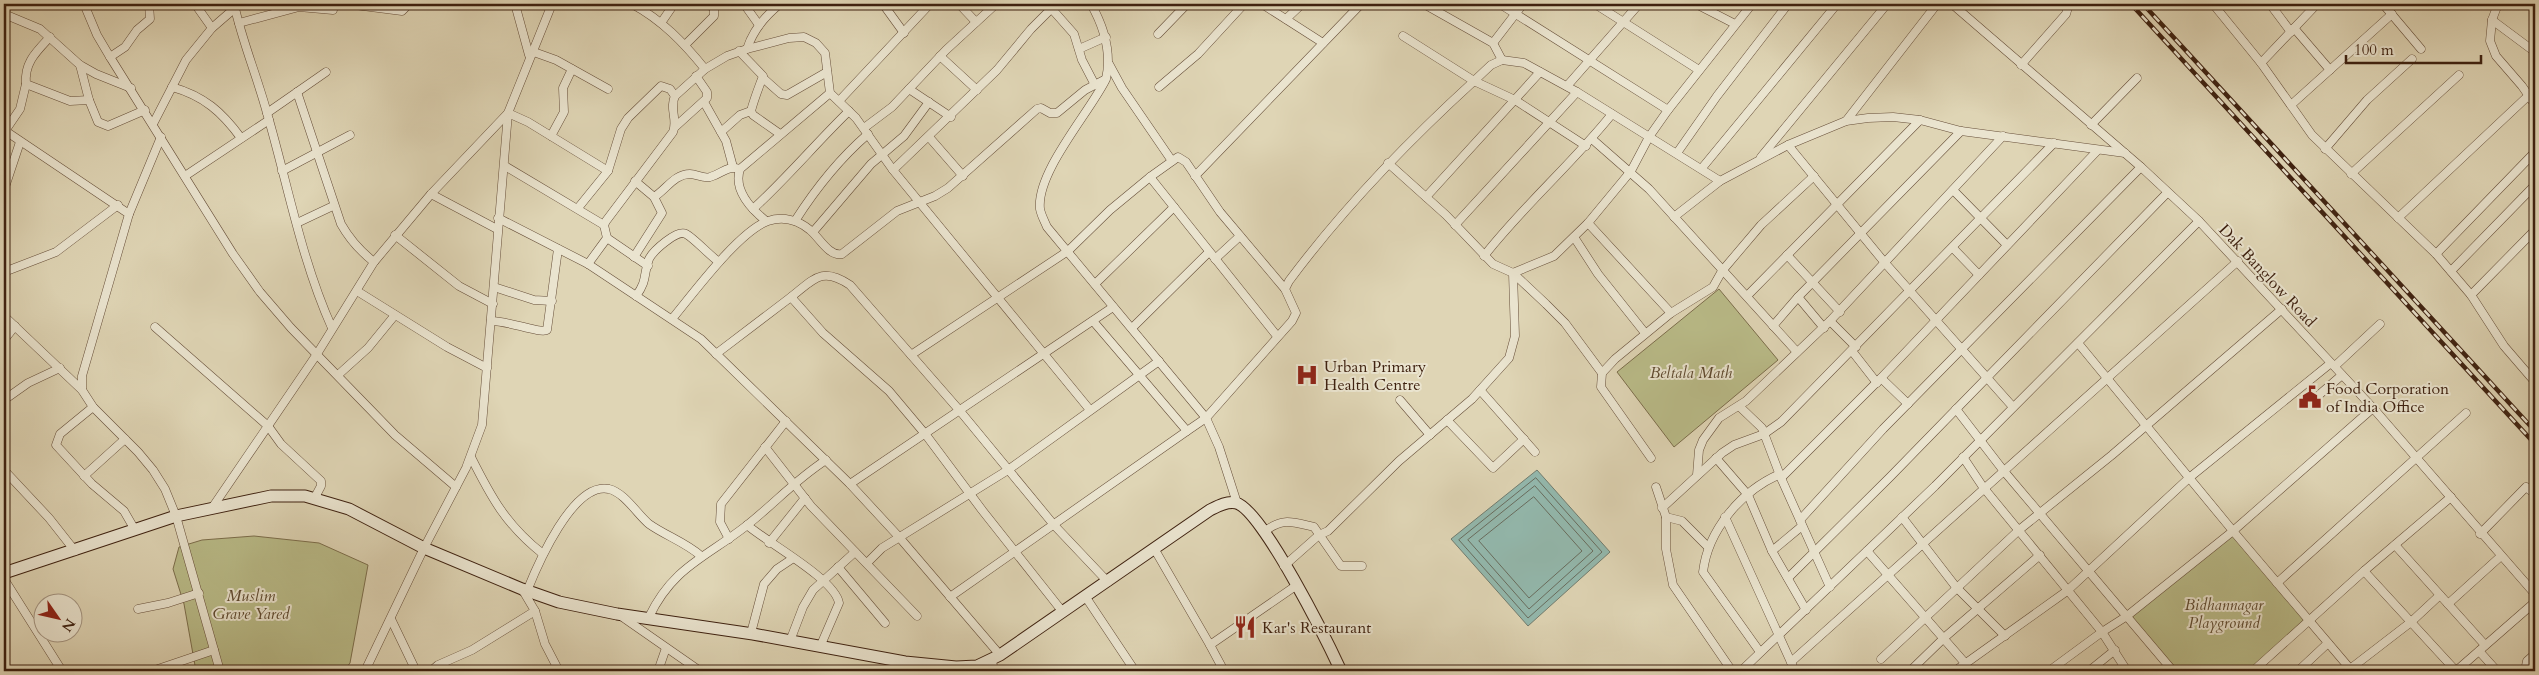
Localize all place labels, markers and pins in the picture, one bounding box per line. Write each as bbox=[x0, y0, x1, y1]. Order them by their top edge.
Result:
place label: Urban Primary Health Centre bbox=[1324, 356, 1427, 396]
hospital icon: Urban Primary Health Centre bbox=[1294, 362, 1320, 388]
place label: Food Corporation of India Office bbox=[2326, 378, 2449, 418]
public building icon: Food Corporation of India Office bbox=[2297, 384, 2323, 410]
restaurant icon: Kar's Restaurant bbox=[1232, 614, 1258, 640]
place label: Kar's Restaurant bbox=[1262, 617, 1371, 639]

